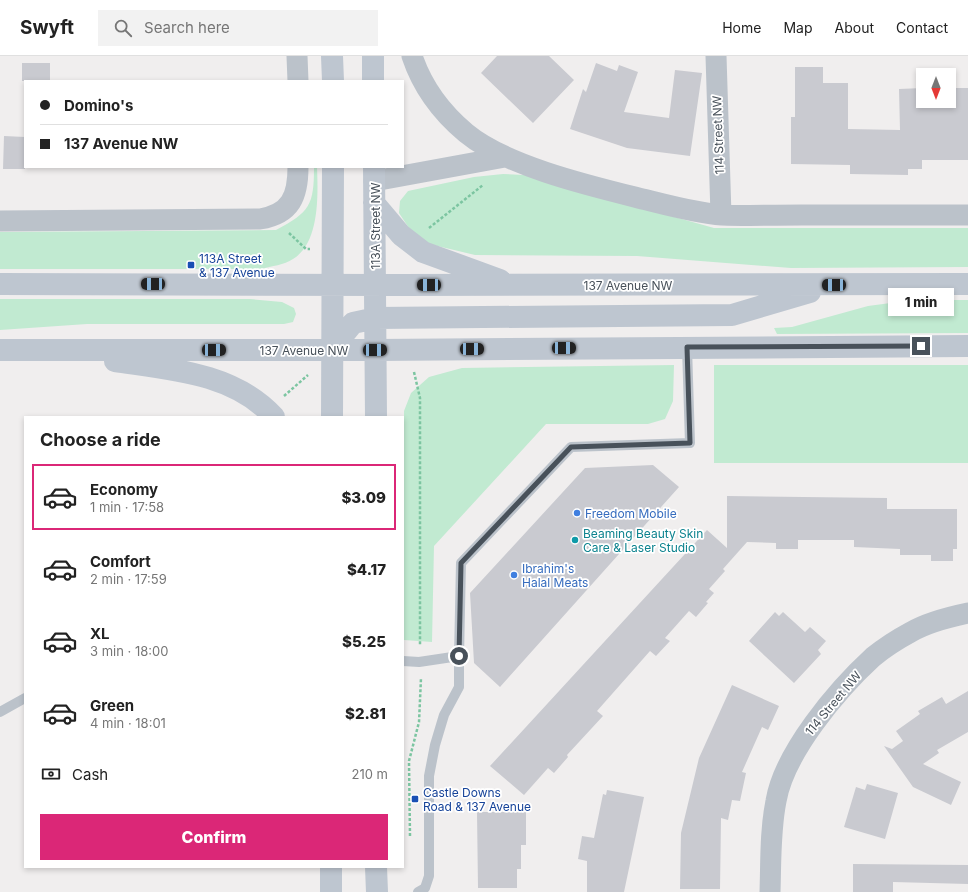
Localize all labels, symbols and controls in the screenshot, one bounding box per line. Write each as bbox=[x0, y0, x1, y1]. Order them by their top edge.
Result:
search box bbox=[98, 10, 378, 46]
text: Swyft bbox=[20, 16, 74, 39]
icon: search bbox=[112, 17, 134, 39]
text: Search here bbox=[144, 18, 230, 37]
text: Home bbox=[722, 19, 761, 36]
text: Map bbox=[783, 19, 813, 36]
text: About bbox=[835, 19, 874, 36]
text: Contact bbox=[896, 19, 948, 36]
north arrow bbox=[916, 68, 956, 108]
map controls bbox=[916, 68, 956, 108]
street label: 114 Street NW bbox=[709, 95, 727, 175]
text: Domino's bbox=[64, 96, 133, 115]
text: 137 Avenue NW bbox=[64, 134, 178, 153]
street label: 113A Street NW bbox=[368, 182, 383, 269]
place label: 113A Street & 137 Avenue bbox=[199, 251, 275, 280]
marker: 113A Street & 137 Avenue bbox=[186, 260, 196, 270]
car bbox=[141, 278, 165, 290]
street label: 137 Avenue NW bbox=[584, 278, 673, 293]
car bbox=[417, 279, 441, 291]
car bbox=[822, 279, 846, 291]
callout: 1 min bbox=[888, 288, 954, 316]
text: 1 min bbox=[905, 294, 937, 310]
route end bbox=[912, 337, 930, 355]
car bbox=[552, 342, 576, 354]
street label: 137 Avenue NW bbox=[260, 343, 349, 358]
car bbox=[460, 343, 484, 355]
car bbox=[202, 344, 226, 356]
car bbox=[363, 344, 387, 356]
text: Choose a ride bbox=[40, 429, 161, 450]
icon: car bbox=[42, 479, 78, 515]
text: Economy bbox=[90, 480, 158, 499]
text: $3.09 bbox=[341, 488, 386, 507]
text: 1 min · 17:58 bbox=[90, 499, 164, 515]
place label: Freedom Mobile bbox=[585, 506, 677, 521]
marker: Freedom Mobile bbox=[572, 508, 582, 518]
place label: Beaming Beauty Skin Care & Laser Studio bbox=[583, 526, 703, 555]
marker: Beaming Beauty Skin Care & Laser Studio bbox=[570, 535, 580, 545]
icon: car bbox=[42, 551, 78, 587]
text: Comfort bbox=[90, 552, 151, 571]
text: $4.17 bbox=[347, 560, 386, 579]
place label: Ibrahim's Halal Meats bbox=[522, 561, 588, 590]
marker: Ibrahim's Halal Meats bbox=[509, 570, 519, 580]
text: 2 min · 17:59 bbox=[90, 571, 167, 587]
icon: car bbox=[42, 623, 78, 659]
text: XL bbox=[90, 624, 110, 643]
text: $5.25 bbox=[342, 632, 386, 651]
text: 3 min · 18:00 bbox=[90, 643, 168, 659]
route start bbox=[450, 647, 468, 665]
street label: 114 Street NW bbox=[802, 668, 864, 738]
icon: car bbox=[42, 695, 78, 731]
text: Green bbox=[90, 696, 134, 715]
text: $2.81 bbox=[345, 704, 386, 723]
text: 4 min · 18:01 bbox=[90, 715, 166, 731]
icon: cash bbox=[40, 763, 62, 785]
text: Cash bbox=[72, 765, 108, 784]
text: 210 m bbox=[352, 766, 388, 782]
place label: Castle Downs Road & 137 Avenue bbox=[423, 785, 531, 814]
marker: Castle Downs Road & 137 Avenue bbox=[410, 794, 420, 804]
button: Confirm bbox=[40, 814, 388, 860]

